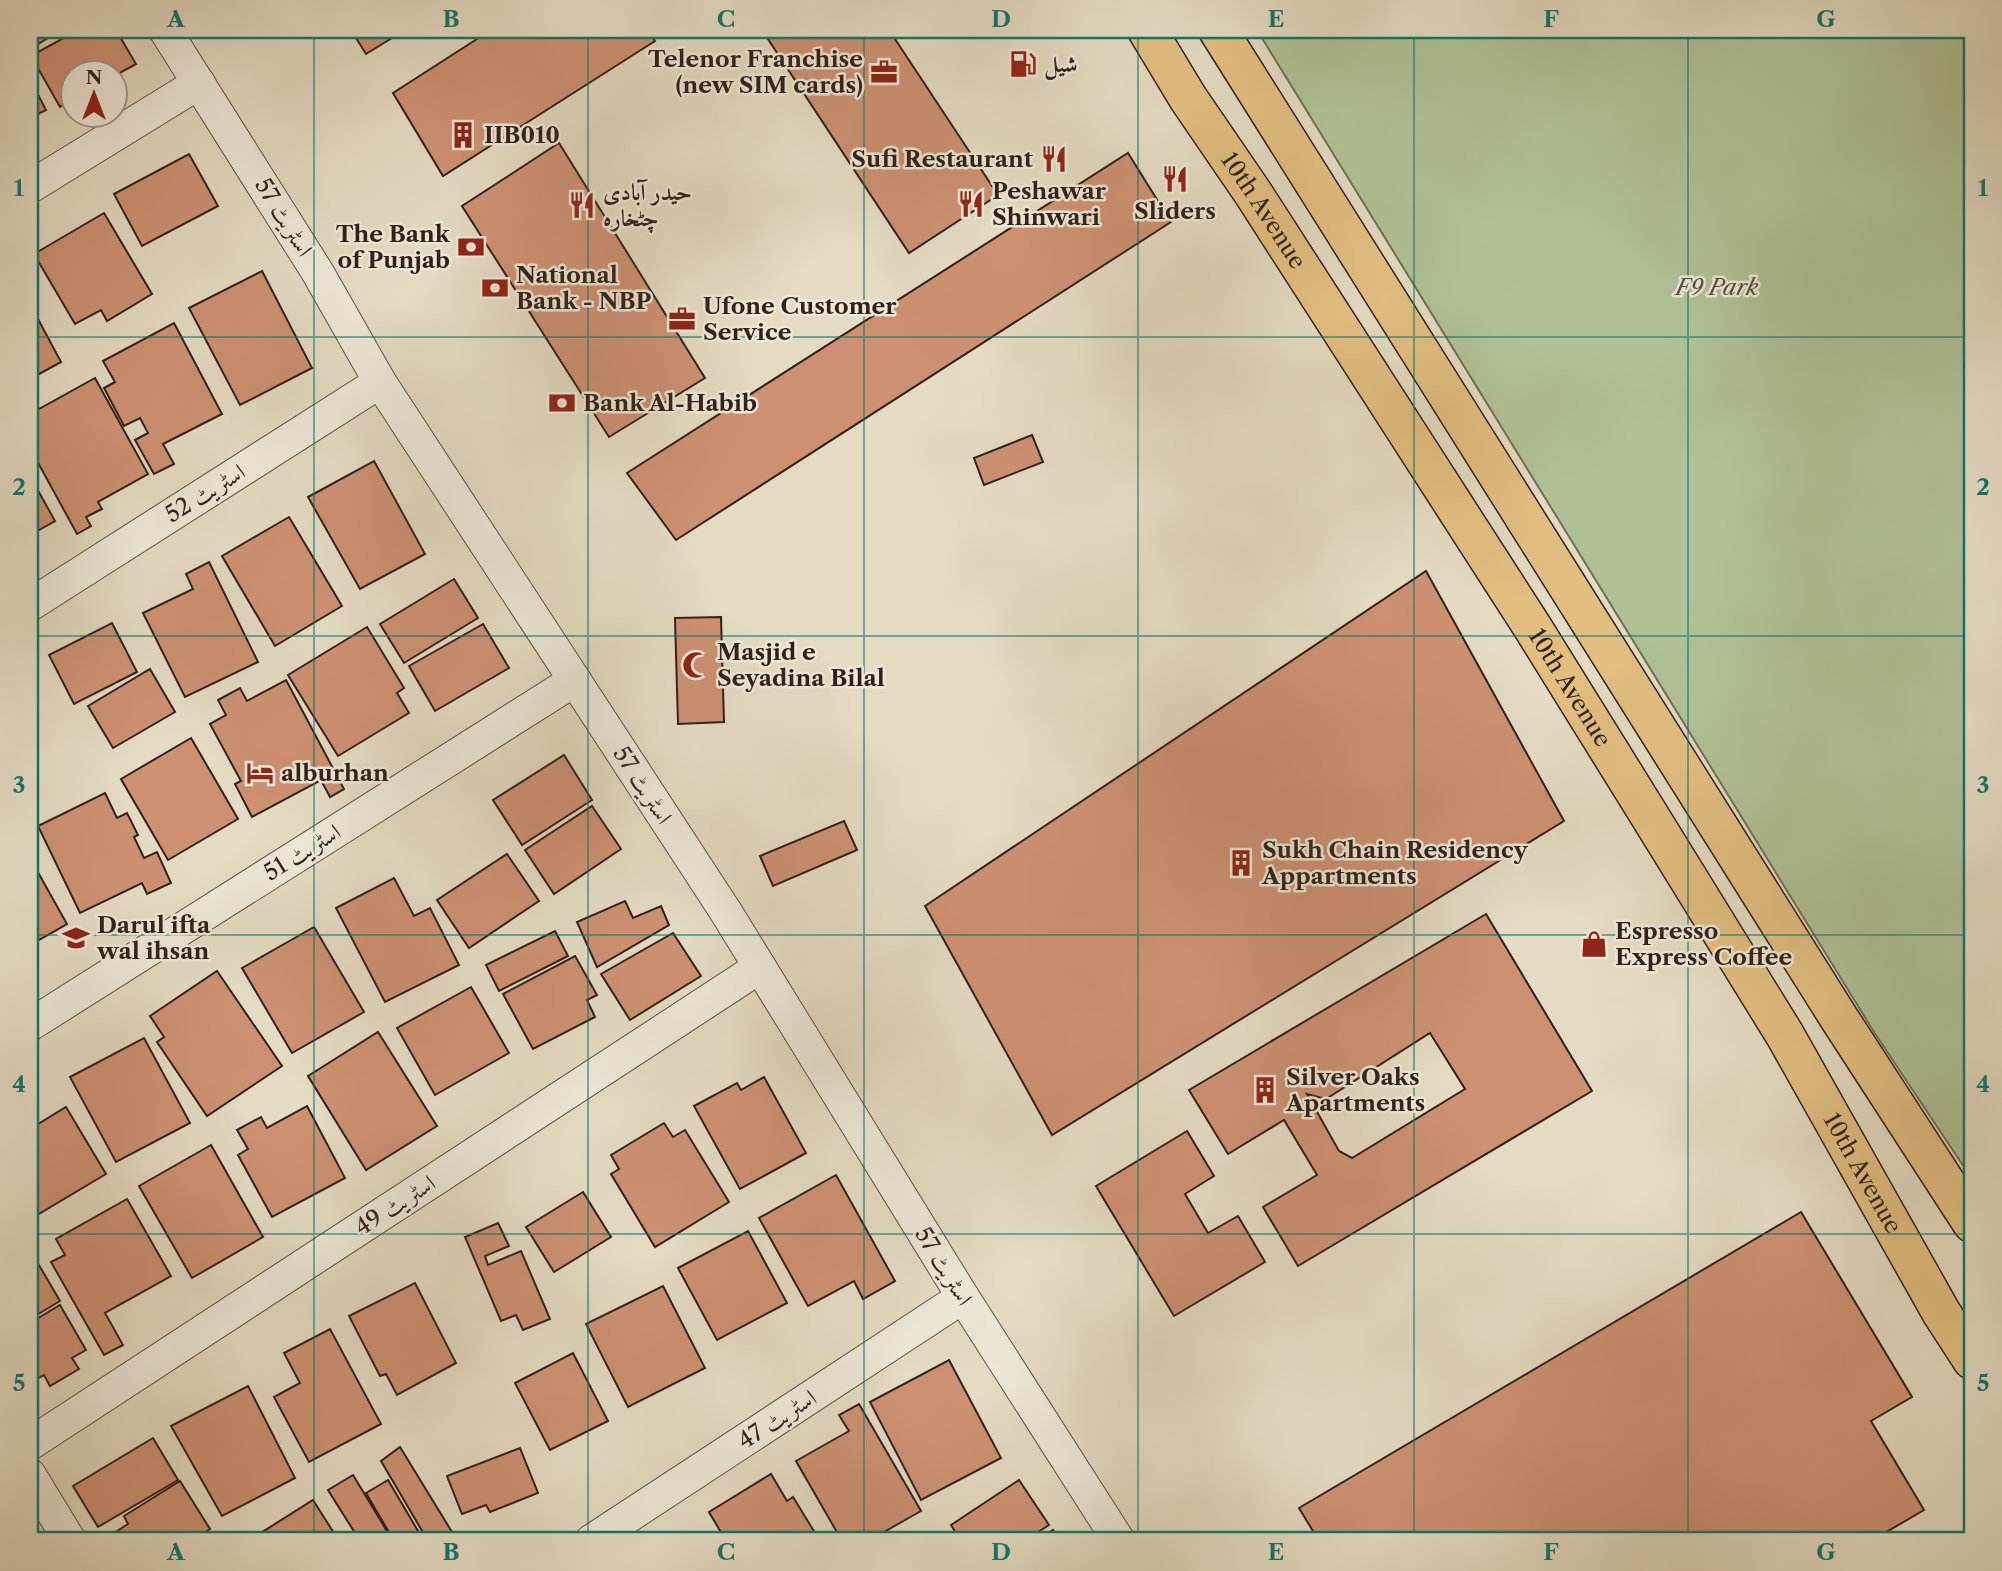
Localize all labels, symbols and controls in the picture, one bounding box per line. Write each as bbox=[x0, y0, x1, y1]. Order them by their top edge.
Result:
text: A bbox=[166, 5, 186, 33]
text: B bbox=[442, 5, 460, 33]
text: C bbox=[717, 5, 735, 33]
text: D bbox=[991, 5, 1011, 33]
text: E bbox=[1268, 5, 1284, 33]
text: F bbox=[1543, 5, 1559, 33]
text: G bbox=[1816, 5, 1836, 33]
place label: Telenor Franchise (new SIM cards) bbox=[648, 45, 863, 99]
fuel station icon: شیل bbox=[1008, 49, 1038, 79]
place label: شیل bbox=[1044, 50, 1078, 81]
office icon: Telenor Franchise (new SIM cards) bbox=[869, 57, 899, 87]
north arrow bbox=[60, 60, 130, 130]
text: N bbox=[86, 66, 102, 89]
building icon: IIB010 bbox=[448, 120, 478, 150]
place label: IIB010 bbox=[484, 121, 560, 149]
restaurant icon: Sufi Restaurant bbox=[1039, 144, 1069, 174]
place label: Sufi Restaurant bbox=[851, 145, 1034, 173]
street label: 10th Avenue bbox=[1215, 147, 1312, 274]
restaurant icon: Sliders bbox=[1160, 164, 1190, 194]
street label: اسٹریٹ 57 bbox=[248, 173, 319, 262]
text: 1 bbox=[14, 174, 25, 202]
text: 1 bbox=[1978, 174, 1989, 202]
place label: Peshawar Shinwari bbox=[992, 177, 1107, 231]
place label: حیدر آبادی چٹخارہ bbox=[603, 178, 692, 234]
restaurant icon: Peshawar Shinwari bbox=[956, 189, 986, 219]
restaurant icon: حیدر آبادی چٹخارہ bbox=[567, 190, 597, 220]
place label: Sliders bbox=[1134, 197, 1216, 225]
place label: The Bank of Punjab bbox=[336, 220, 451, 274]
bank icon: The Bank of Punjab bbox=[456, 232, 486, 262]
place label: National Bank - NBP bbox=[516, 261, 652, 315]
bank icon: National Bank - NBP bbox=[480, 273, 510, 303]
park label: F9 Park bbox=[1673, 273, 1759, 301]
place label: Ufone Customer Service bbox=[703, 292, 897, 346]
office icon: Ufone Customer Service bbox=[667, 304, 697, 334]
bank icon: Bank Al-Habib bbox=[547, 388, 577, 418]
place label: Bank Al-Habib bbox=[583, 389, 757, 417]
street label: اسٹریٹ 52 bbox=[160, 458, 251, 529]
text: 2 bbox=[12, 473, 26, 501]
text: 2 bbox=[1976, 473, 1990, 501]
street label: 10th Avenue bbox=[1523, 623, 1617, 752]
place label: Masjid e Seyadina Bilal bbox=[717, 638, 885, 692]
mosque icon: Masjid e Seyadina Bilal bbox=[681, 650, 711, 680]
street label: اسٹریٹ 57 bbox=[607, 741, 678, 830]
hotel icon: alburhan bbox=[245, 758, 275, 788]
place label: alburhan bbox=[281, 759, 389, 787]
text: 3 bbox=[13, 771, 26, 799]
text: 3 bbox=[1977, 771, 1990, 799]
street label: اسٹریٹ 51 bbox=[258, 817, 346, 887]
place label: Sukh Chain Residency Appartments bbox=[1261, 836, 1529, 890]
building icon: Sukh Chain Residency Appartments bbox=[1226, 848, 1256, 878]
place label: Darul ifta wal ihsan bbox=[96, 911, 211, 965]
place label: Espresso Express Coffee bbox=[1615, 917, 1793, 971]
school or university icon: Darul ifta wal ihsan bbox=[61, 923, 91, 953]
shop icon: Espresso Express Coffee bbox=[1579, 929, 1609, 959]
place label: Silver Oaks Apartments bbox=[1285, 1063, 1425, 1117]
text: 4 bbox=[12, 1070, 26, 1098]
text: 4 bbox=[1976, 1070, 1990, 1098]
building icon: Silver Oaks Apartments bbox=[1250, 1075, 1280, 1105]
street label: 10th Avenue bbox=[1818, 1108, 1908, 1238]
street label: اسٹریٹ 49 bbox=[350, 1169, 441, 1242]
street label: اسٹریٹ 57 bbox=[908, 1222, 979, 1311]
text: 5 bbox=[13, 1369, 25, 1397]
text: 5 bbox=[1977, 1369, 1989, 1397]
street label: اسٹریٹ 47 bbox=[733, 1383, 822, 1456]
text: A bbox=[166, 1538, 186, 1566]
text: B bbox=[442, 1538, 460, 1566]
text: C bbox=[717, 1538, 735, 1566]
text: D bbox=[991, 1538, 1011, 1566]
text: E bbox=[1268, 1538, 1284, 1566]
text: F bbox=[1543, 1538, 1559, 1566]
text: G bbox=[1816, 1538, 1836, 1566]

